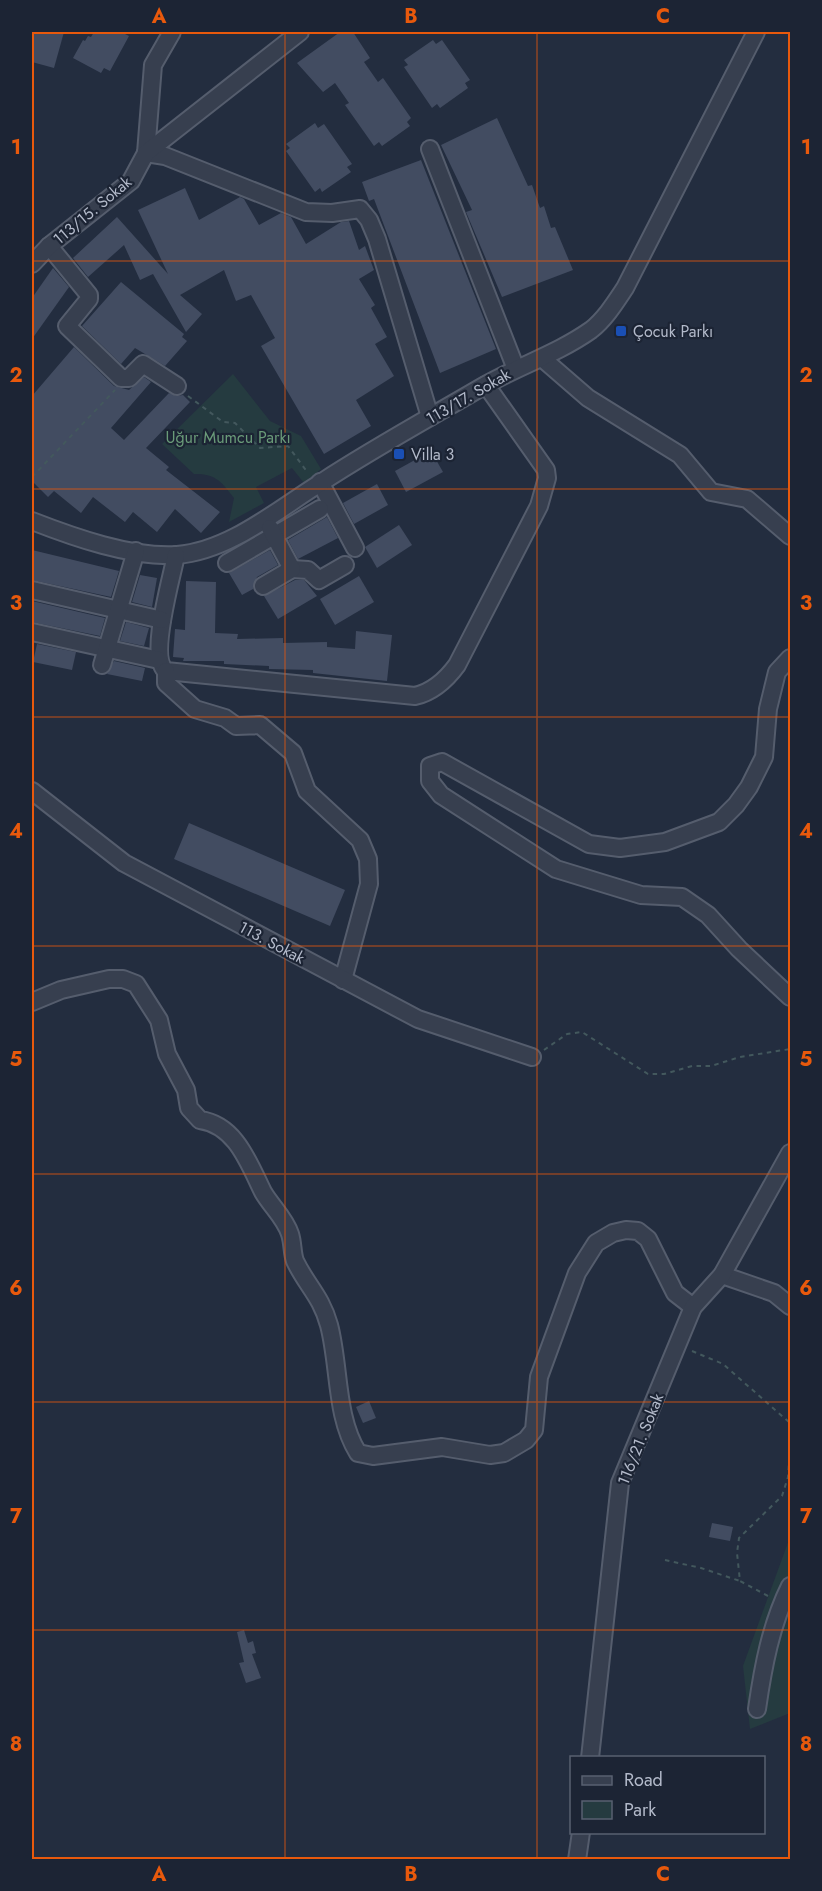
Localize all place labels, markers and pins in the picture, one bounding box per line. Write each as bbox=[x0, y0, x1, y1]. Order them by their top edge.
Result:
place label: Çocuk Parkı bbox=[633, 320, 713, 343]
marker: Çocuk Parkı bbox=[614, 324, 628, 338]
place label: Villa 3 bbox=[411, 443, 455, 466]
marker: Villa 3 bbox=[392, 447, 406, 461]

